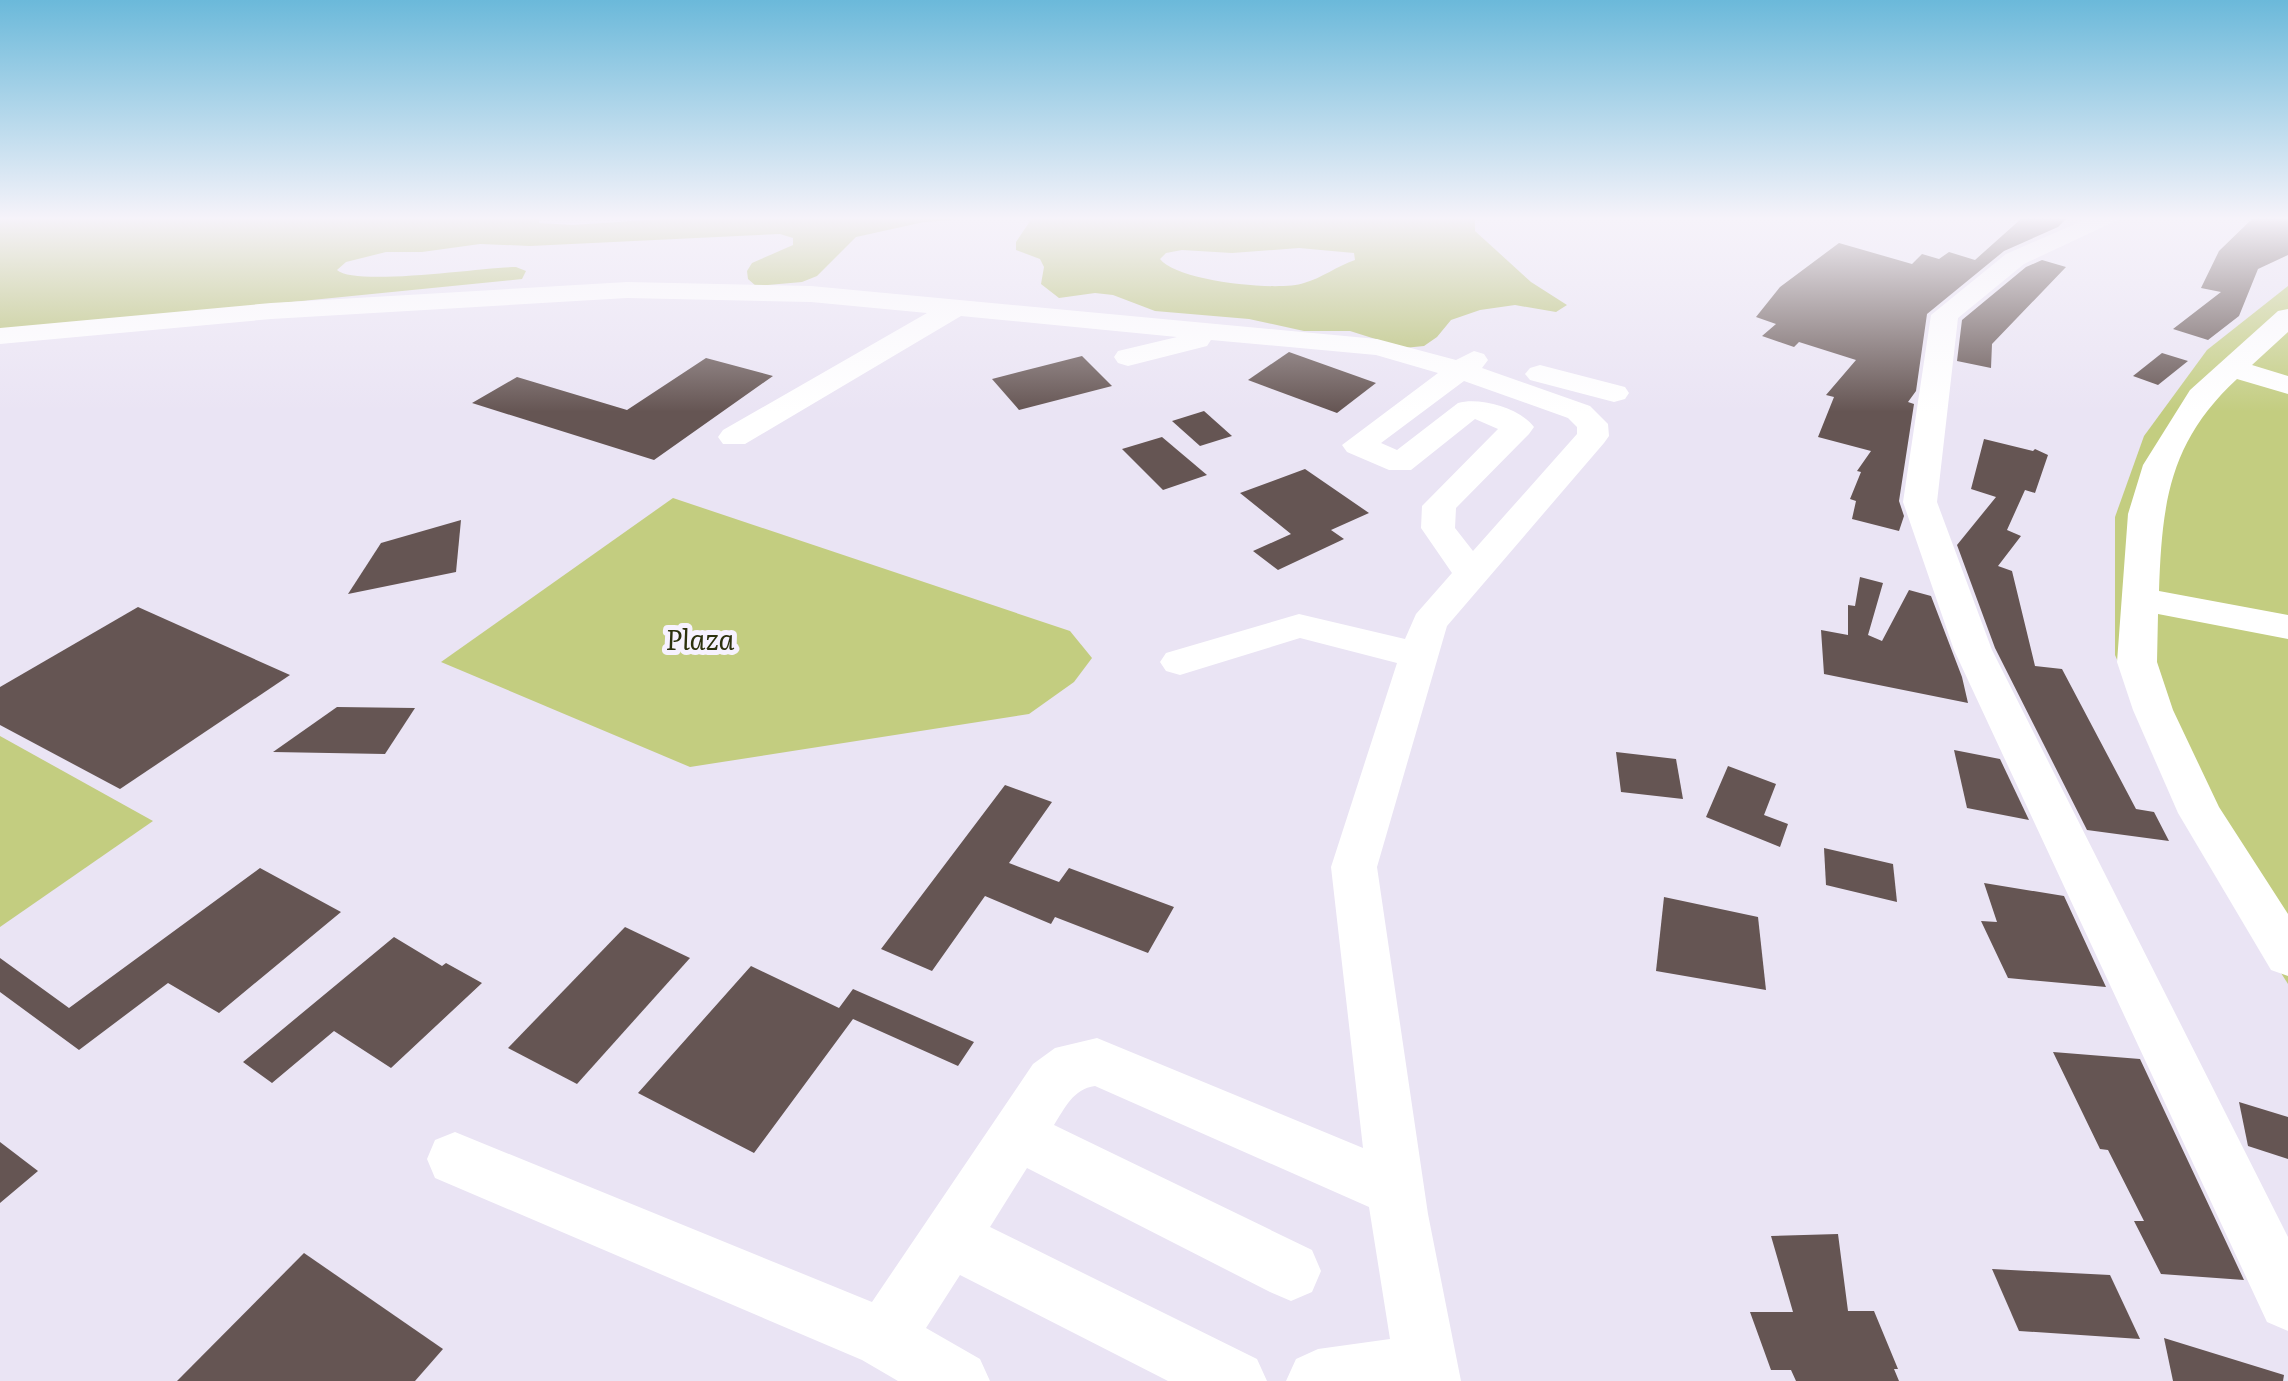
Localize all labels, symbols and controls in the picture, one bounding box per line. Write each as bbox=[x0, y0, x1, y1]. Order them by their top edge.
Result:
park label: Plaza bbox=[665, 617, 735, 659]

